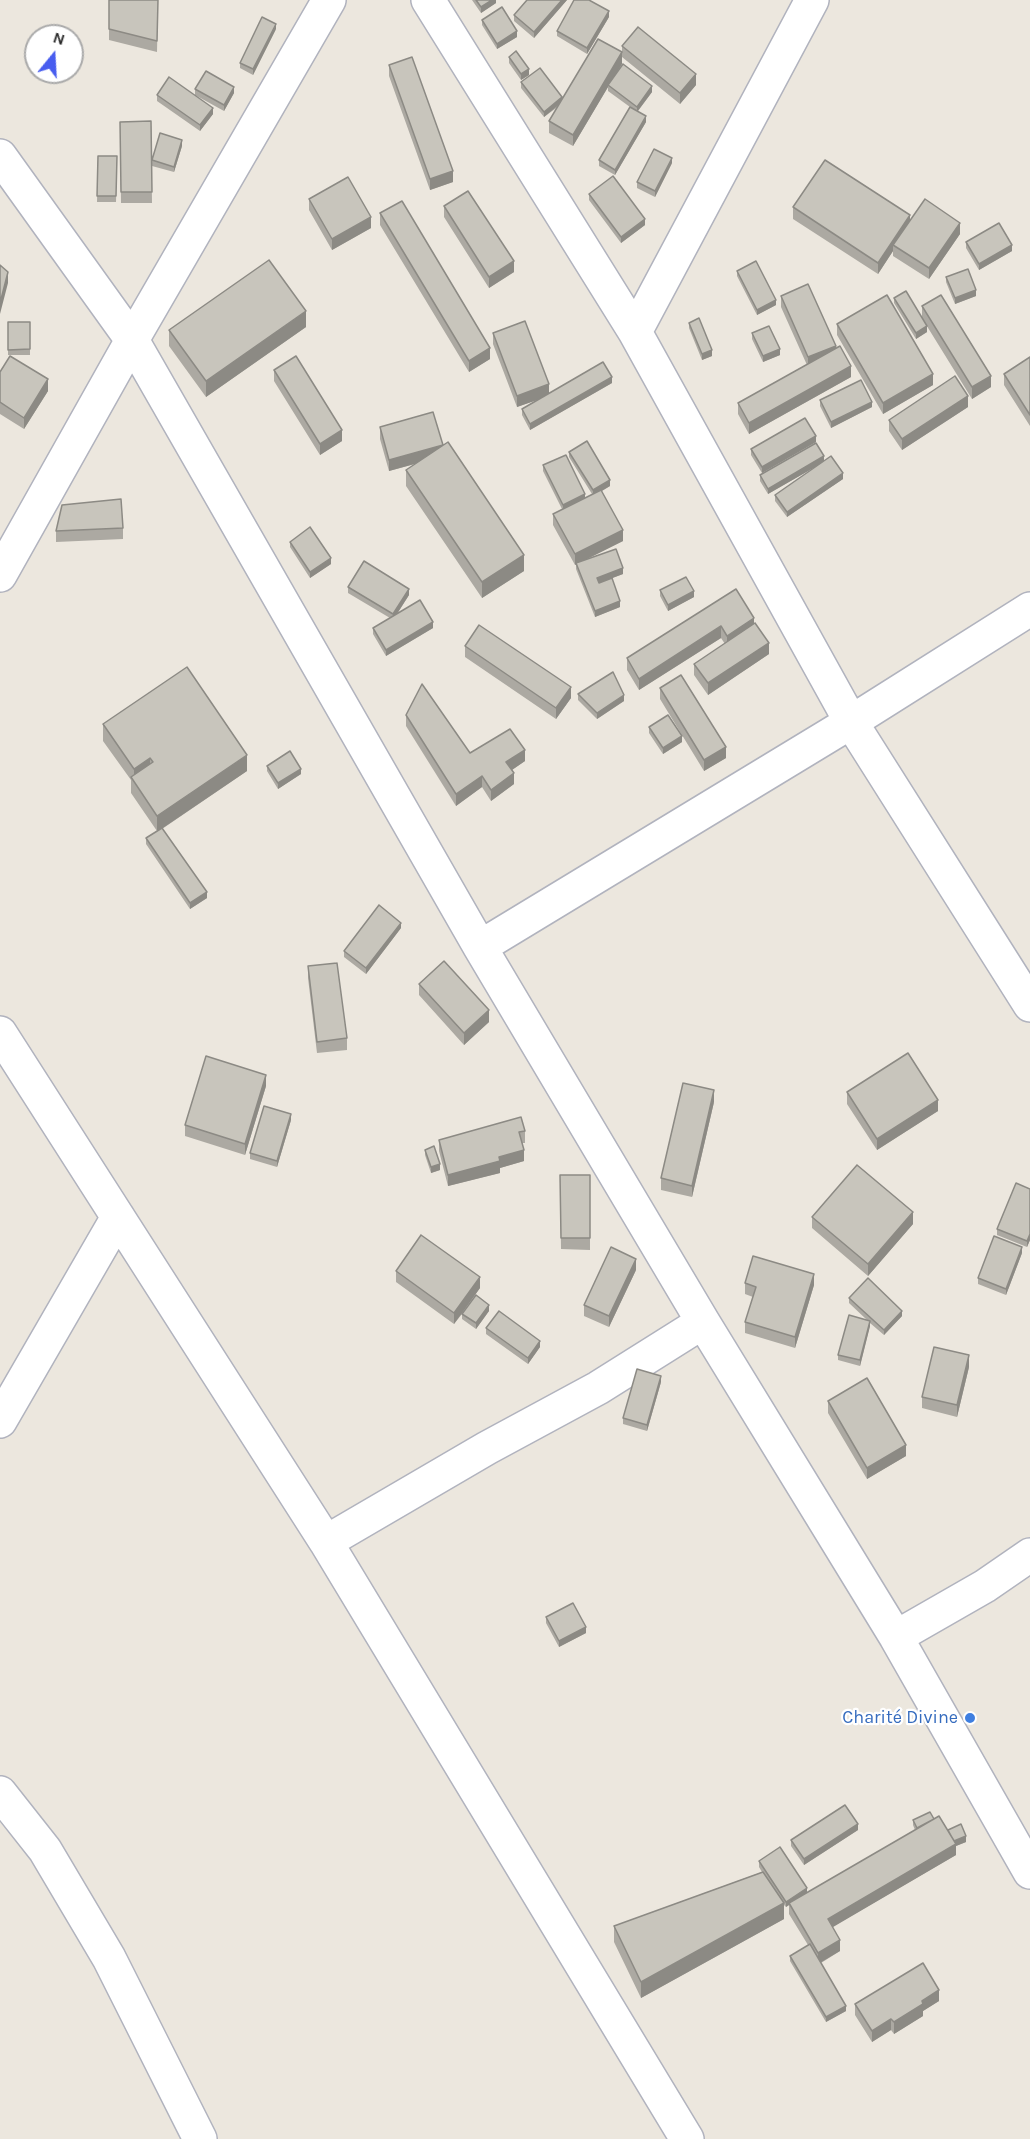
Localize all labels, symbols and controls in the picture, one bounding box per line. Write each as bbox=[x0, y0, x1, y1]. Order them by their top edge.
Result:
north arrow bbox=[24, 24, 84, 84]
text: N bbox=[51, 27, 67, 49]
place label: Charité Divine bbox=[842, 1707, 958, 1729]
marker: Charité Divine bbox=[963, 1711, 977, 1725]

